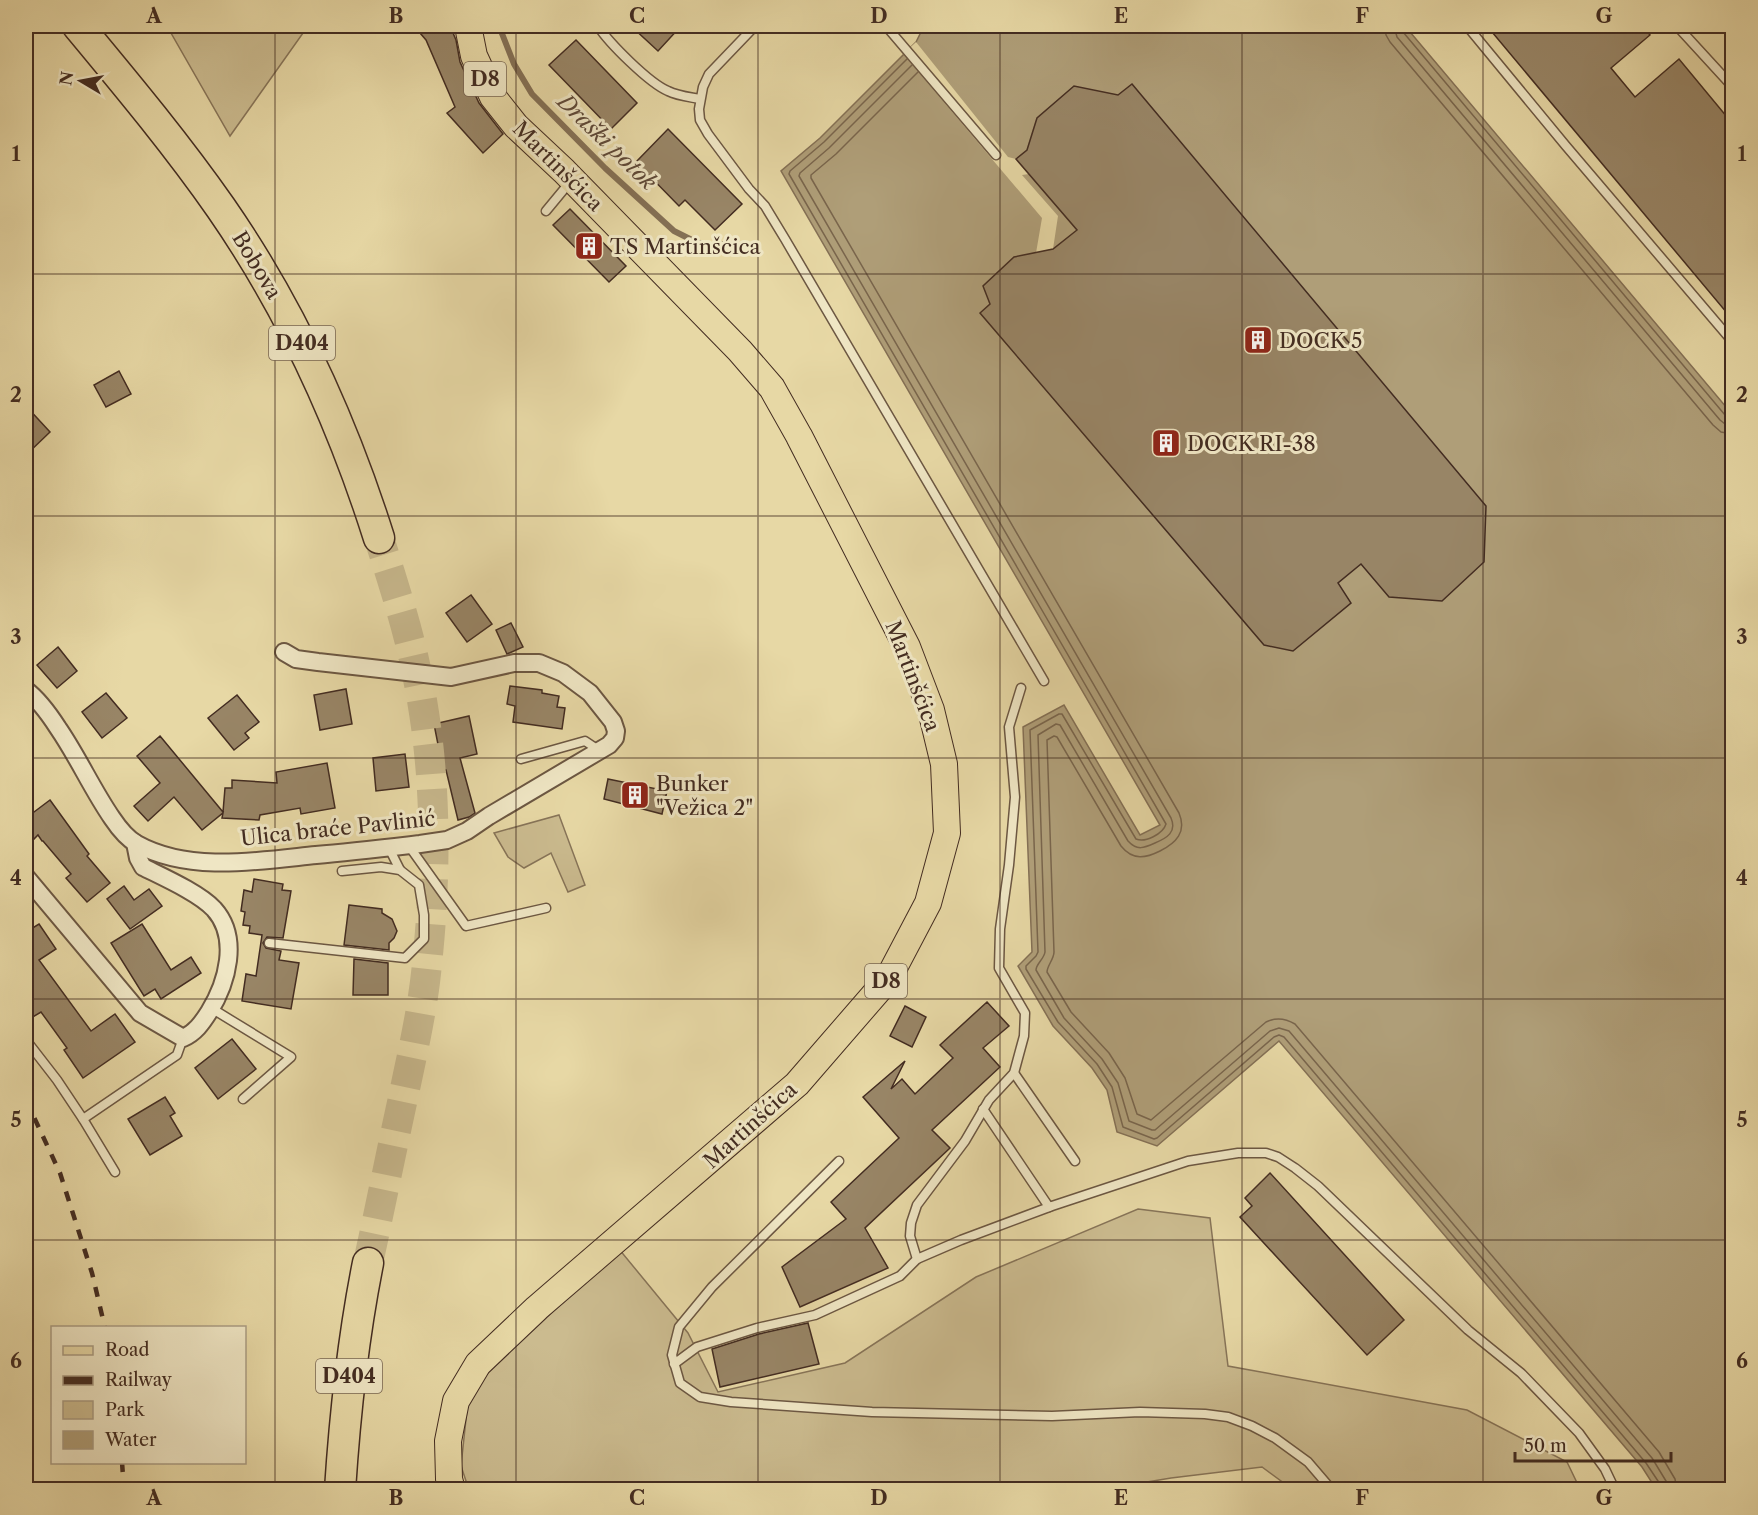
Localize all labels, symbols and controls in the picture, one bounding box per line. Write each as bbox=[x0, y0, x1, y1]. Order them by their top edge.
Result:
text: A bbox=[145, 4, 162, 28]
text: B bbox=[389, 4, 404, 28]
text: C bbox=[629, 4, 645, 28]
text: D bbox=[870, 4, 888, 28]
text: E bbox=[1114, 4, 1128, 28]
text: F bbox=[1355, 4, 1369, 28]
text: G bbox=[1596, 4, 1613, 28]
north arrow bbox=[51, 51, 111, 111]
road number: D8 bbox=[464, 62, 506, 96]
text: N bbox=[55, 70, 77, 87]
water label: Draški potok bbox=[550, 87, 663, 196]
street label: Martinšćica bbox=[508, 116, 609, 217]
text: 1 bbox=[12, 142, 21, 166]
text: 1 bbox=[1738, 142, 1747, 166]
street label: Bobova bbox=[227, 227, 287, 304]
building icon: TS Martinšćica bbox=[573, 230, 605, 262]
place label: TS Martinšćica bbox=[610, 234, 762, 259]
building icon: DOCK 5 bbox=[1242, 324, 1274, 356]
road number: D404 bbox=[269, 326, 335, 360]
place label: DOCK 5 bbox=[1279, 328, 1363, 353]
text: 2 bbox=[10, 383, 22, 407]
text: 2 bbox=[1736, 383, 1748, 407]
building icon: DOCK RI-38 bbox=[1150, 427, 1182, 459]
place label: DOCK RI-38 bbox=[1187, 431, 1316, 456]
street label: Martinšćica bbox=[880, 617, 946, 736]
text: 3 bbox=[10, 625, 22, 649]
text: 3 bbox=[1736, 625, 1748, 649]
place label: Bunker "Vežica 2" bbox=[656, 771, 753, 820]
building icon: Bunker "Vežica 2" bbox=[619, 779, 651, 811]
street label: Ulica braće Pavlinić bbox=[239, 805, 437, 851]
text: 4 bbox=[10, 866, 22, 890]
text: 4 bbox=[1736, 866, 1748, 890]
road number: D8 bbox=[865, 964, 907, 998]
street label: Martinšćica bbox=[698, 1076, 802, 1173]
text: 5 bbox=[10, 1108, 22, 1132]
text: 5 bbox=[1736, 1108, 1748, 1132]
legend bbox=[51, 1326, 246, 1464]
text: Road bbox=[105, 1339, 150, 1361]
text: 6 bbox=[10, 1349, 22, 1373]
text: 6 bbox=[1736, 1349, 1748, 1373]
road number: D404 bbox=[316, 1359, 382, 1393]
text: Railway bbox=[105, 1369, 173, 1391]
text: Park bbox=[105, 1399, 146, 1421]
scale bar bbox=[1515, 1425, 1671, 1463]
text: Water bbox=[104, 1429, 157, 1451]
text: 50 m bbox=[1524, 1435, 1567, 1457]
text: A bbox=[145, 1486, 162, 1510]
text: B bbox=[389, 1486, 404, 1510]
text: C bbox=[629, 1486, 645, 1510]
text: D bbox=[870, 1486, 888, 1510]
text: E bbox=[1114, 1486, 1128, 1510]
text: F bbox=[1355, 1486, 1369, 1510]
text: G bbox=[1596, 1486, 1613, 1510]

